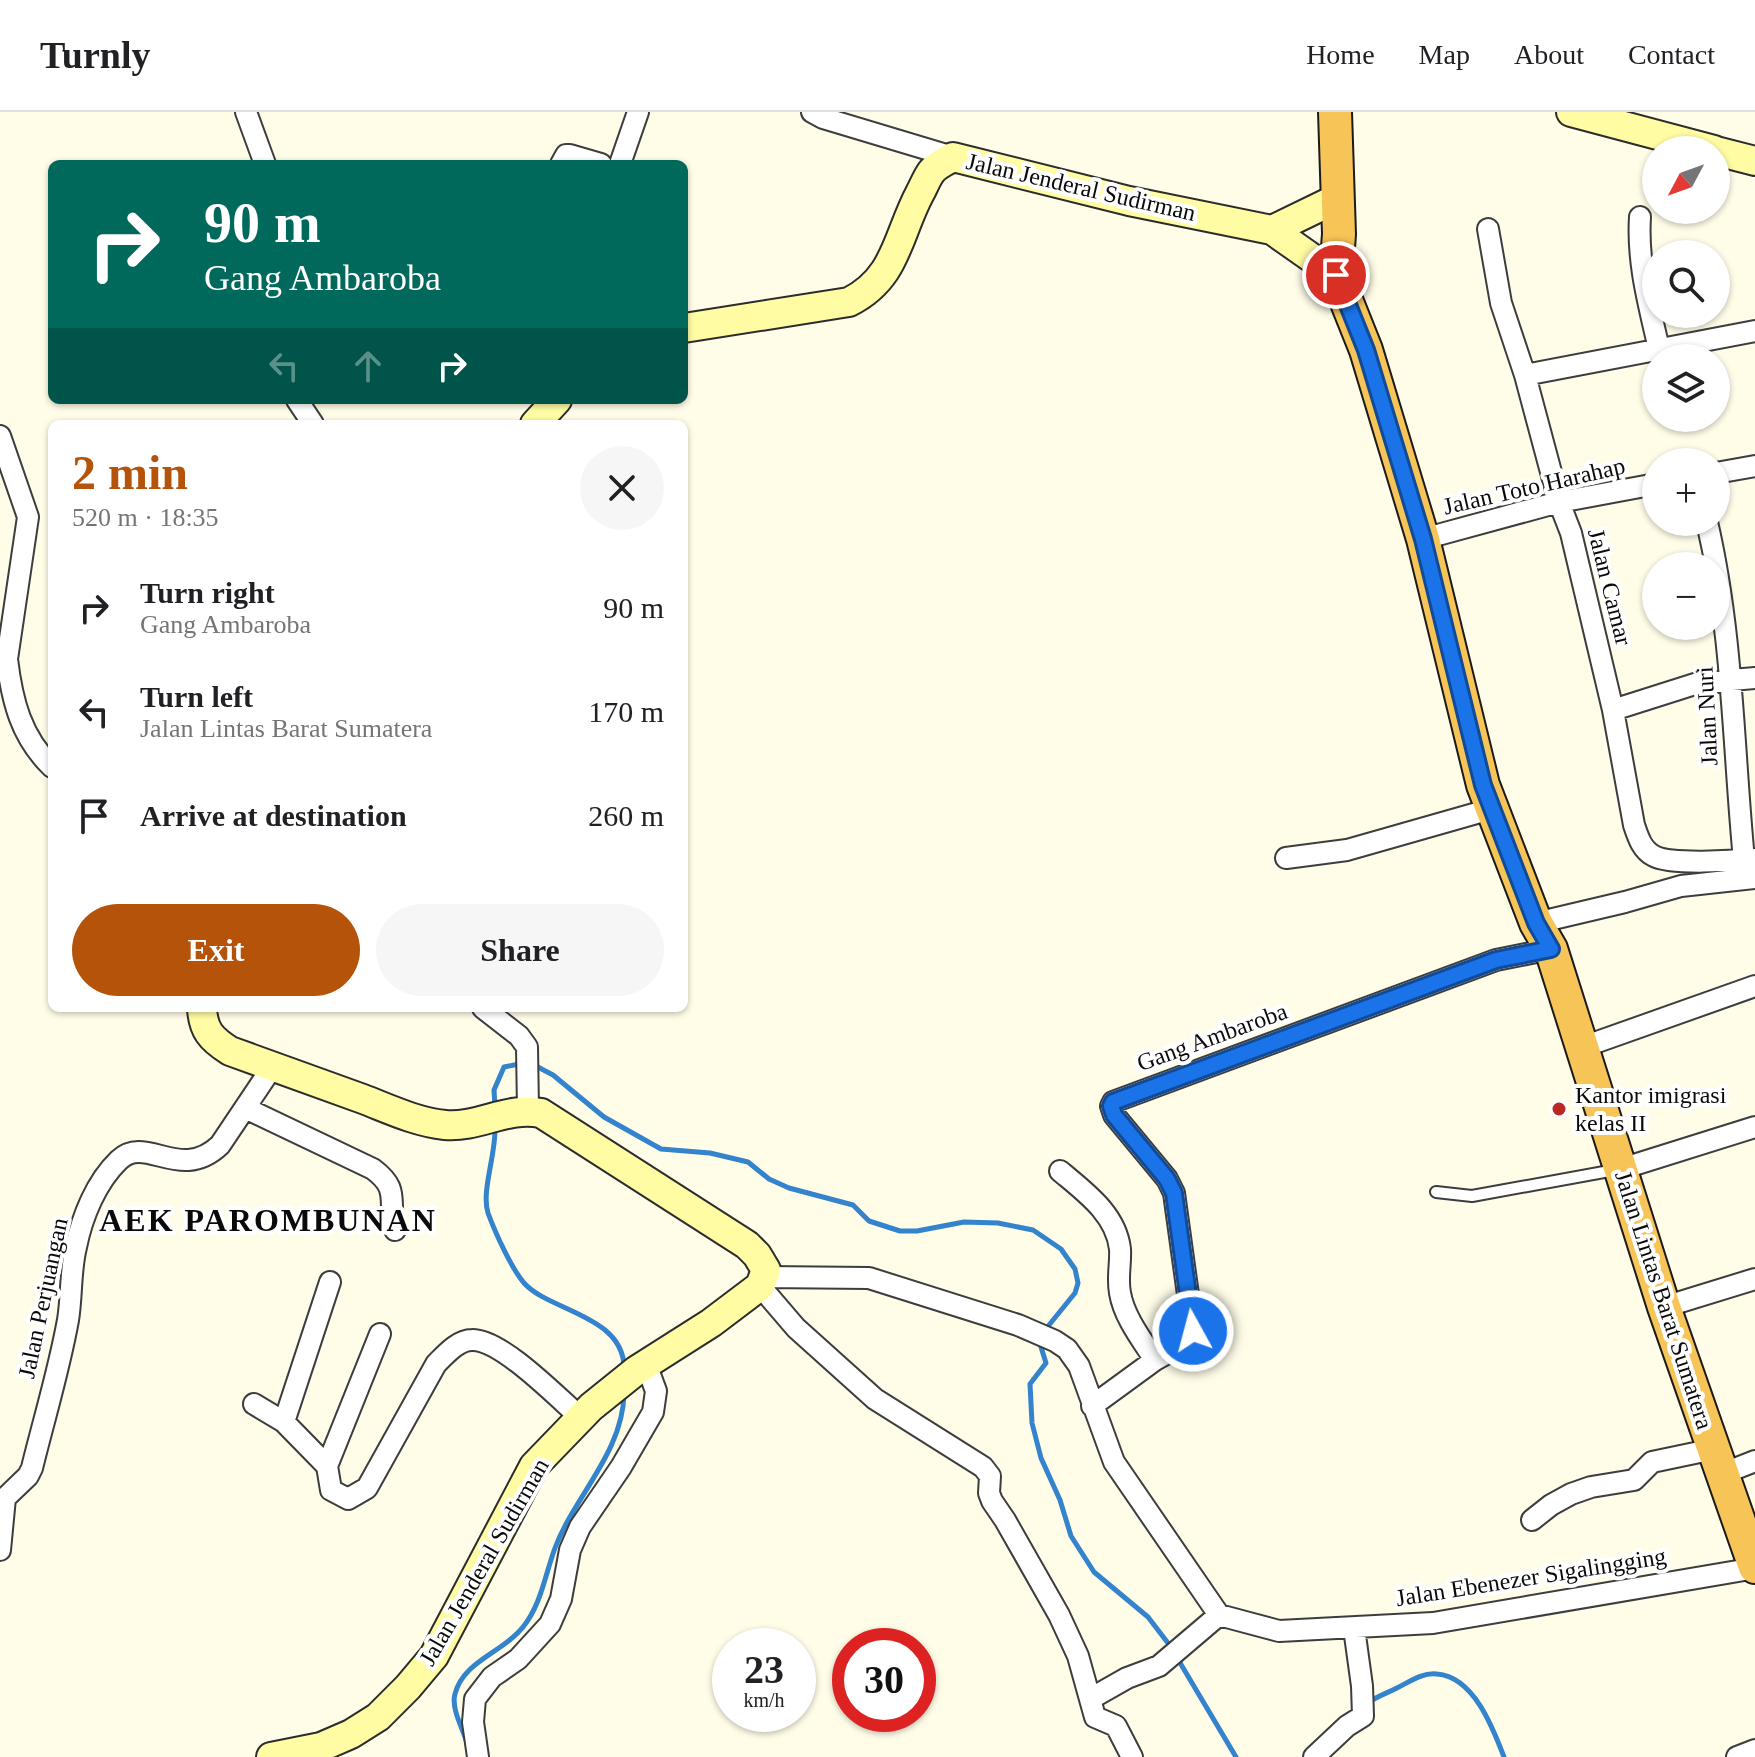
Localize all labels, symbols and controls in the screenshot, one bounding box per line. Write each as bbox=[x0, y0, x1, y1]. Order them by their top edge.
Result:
text: Turnly bbox=[40, 34, 151, 76]
text: Home bbox=[1306, 39, 1375, 70]
text: Map bbox=[1419, 39, 1470, 70]
text: About bbox=[1514, 39, 1584, 70]
text: Contact bbox=[1628, 39, 1715, 70]
north arrow bbox=[1642, 136, 1730, 224]
map controls bbox=[1642, 136, 1730, 640]
street label: Jalan Jenderal Sudirman bbox=[964, 148, 1198, 226]
icon: right bbox=[72, 192, 176, 296]
text: 90 m bbox=[204, 192, 321, 254]
button: search bbox=[1642, 240, 1730, 328]
pin bbox=[1302, 241, 1370, 309]
icon: arrive bbox=[1314, 253, 1358, 297]
text: Gang Ambaroba bbox=[204, 258, 441, 298]
icon: left bbox=[262, 344, 306, 388]
icon: ahead bbox=[346, 344, 390, 388]
icon: right bbox=[430, 344, 474, 388]
button: layers bbox=[1642, 344, 1730, 432]
text: 2 min bbox=[72, 446, 188, 499]
button: close bbox=[580, 446, 664, 530]
button: + bbox=[1642, 448, 1730, 536]
street label: Jalan Toto Harahap bbox=[1441, 452, 1627, 520]
text: 520 m · 18:35 bbox=[72, 503, 219, 532]
street label: Jalan Camar bbox=[1583, 526, 1637, 648]
button: − bbox=[1642, 552, 1730, 640]
text: Turn right bbox=[140, 576, 275, 609]
icon: right bbox=[72, 586, 116, 630]
text: 90 m bbox=[603, 591, 664, 624]
text: Gang Ambaroba bbox=[140, 610, 311, 639]
street label: Jalan Nuri bbox=[1691, 665, 1723, 766]
text: Turn left bbox=[140, 680, 253, 713]
icon: left bbox=[72, 690, 116, 734]
text: 170 m bbox=[588, 695, 664, 728]
text: Jalan Lintas Barat Sumatera bbox=[140, 714, 432, 743]
icon: arrive bbox=[72, 794, 116, 838]
text: Arrive at destination bbox=[140, 799, 407, 832]
text: 260 m bbox=[588, 799, 664, 832]
button: Exit bbox=[72, 904, 360, 996]
button: Share bbox=[376, 904, 664, 996]
street label: Gang Ambaroba bbox=[1133, 998, 1291, 1076]
place label: Kantor imigrasi kelas II bbox=[1575, 1082, 1727, 1136]
marker: Kantor imigrasi kelas II bbox=[1550, 1100, 1568, 1118]
street label: Jalan Lintas Barat Sumatera bbox=[1610, 1168, 1718, 1433]
district label: AEK PAROMBUNAN bbox=[99, 1202, 437, 1238]
street label: Jalan Perjuangan bbox=[13, 1215, 73, 1381]
position arrow bbox=[1151, 1289, 1235, 1373]
street label: Jalan Jenderal Sudirman bbox=[414, 1454, 554, 1670]
street label: Jalan Ebenezer Sigalingging bbox=[1394, 1543, 1668, 1611]
speed limit sign: 30 bbox=[832, 1628, 936, 1732]
text: 23 bbox=[744, 1647, 784, 1692]
text: km/h bbox=[743, 1689, 785, 1711]

